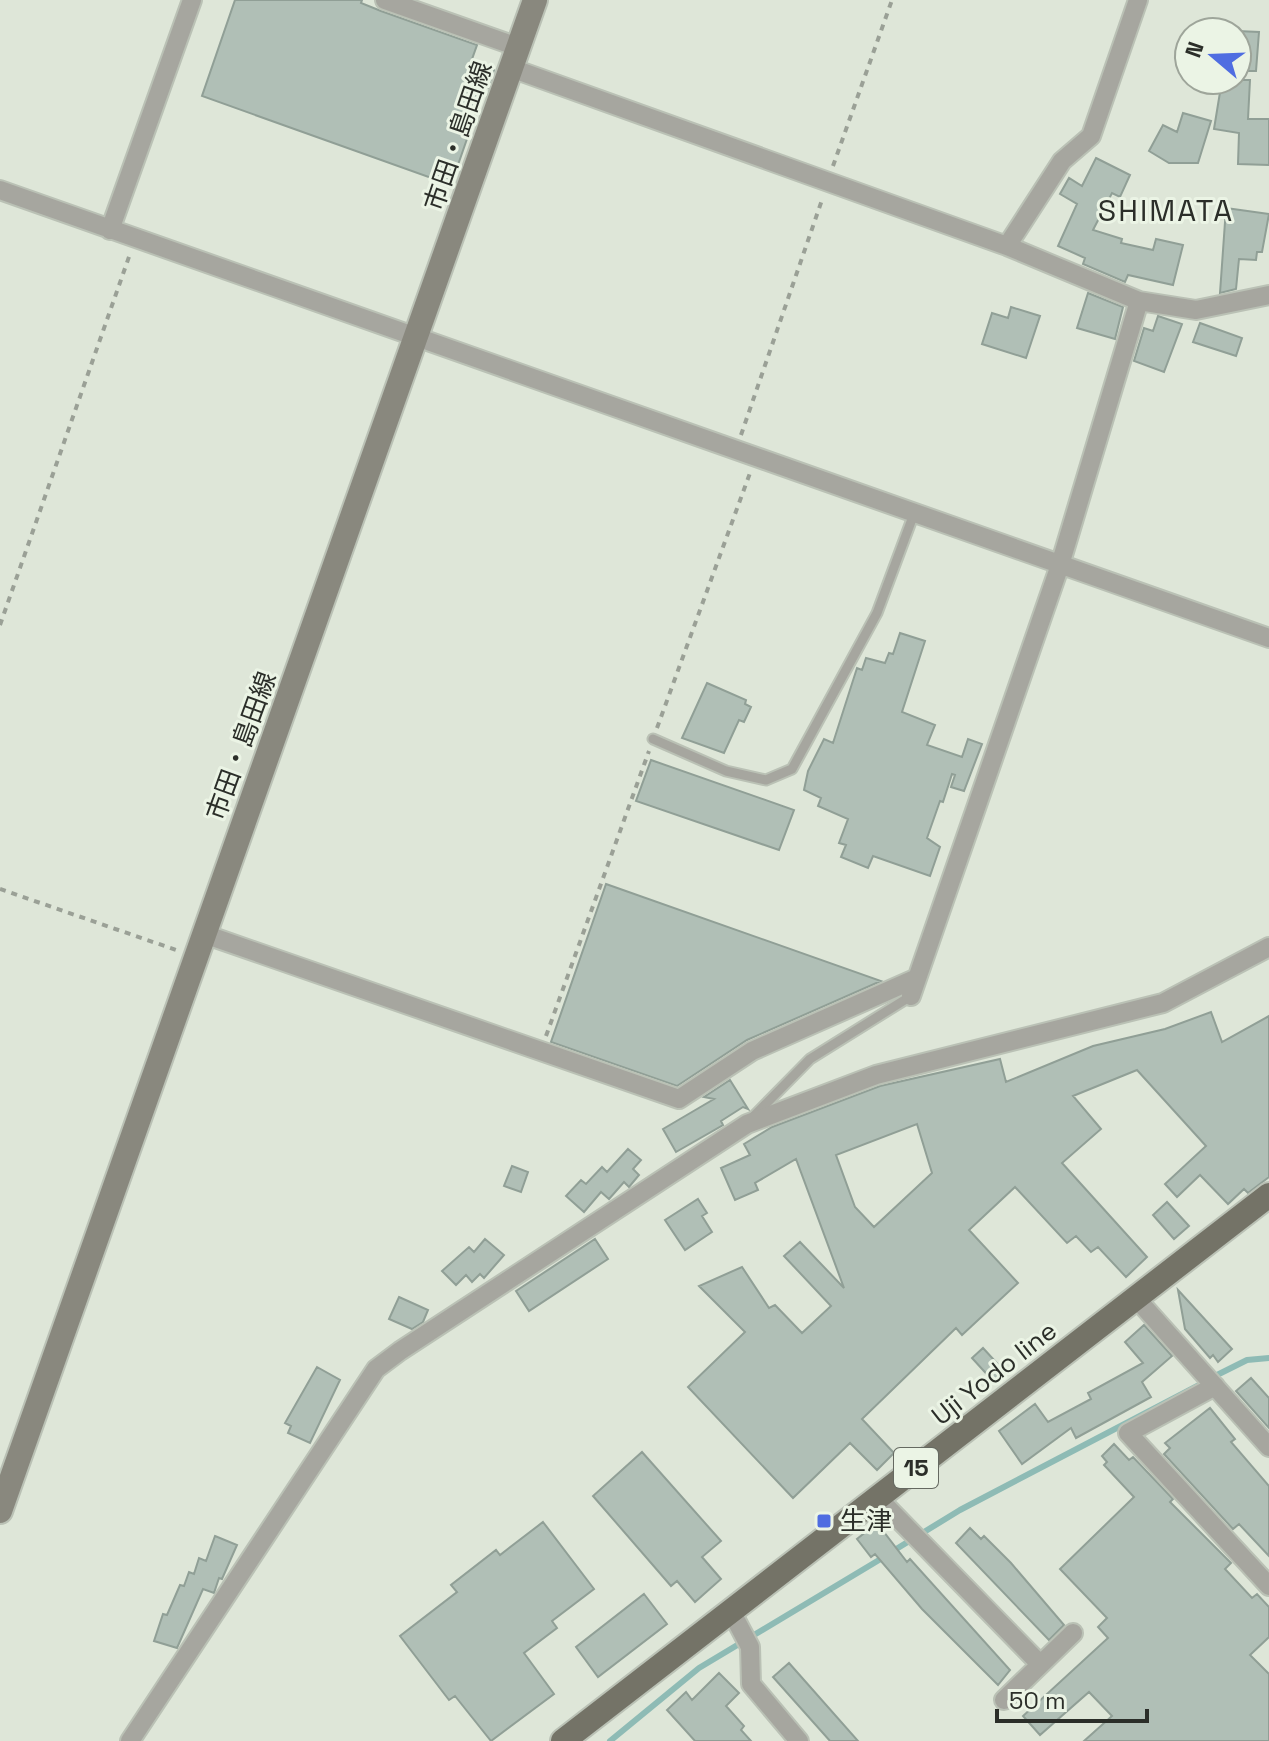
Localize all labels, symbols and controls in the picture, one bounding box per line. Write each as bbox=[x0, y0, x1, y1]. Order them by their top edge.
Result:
north arrow bbox=[1173, 16, 1253, 96]
text: N bbox=[1178, 38, 1210, 61]
street label: 市田・島田線 bbox=[417, 57, 499, 215]
district label: SHIMATA bbox=[1098, 191, 1234, 230]
street label: 市田・島田線 bbox=[198, 667, 284, 825]
street label: Uji Yodo line bbox=[925, 1314, 1063, 1432]
road number: 15 bbox=[894, 1448, 938, 1488]
place label: 生津 bbox=[840, 1504, 892, 1538]
marker: 生津 bbox=[815, 1512, 833, 1530]
scale bar bbox=[997, 1673, 1147, 1723]
text: 50 m bbox=[1009, 1685, 1066, 1716]

